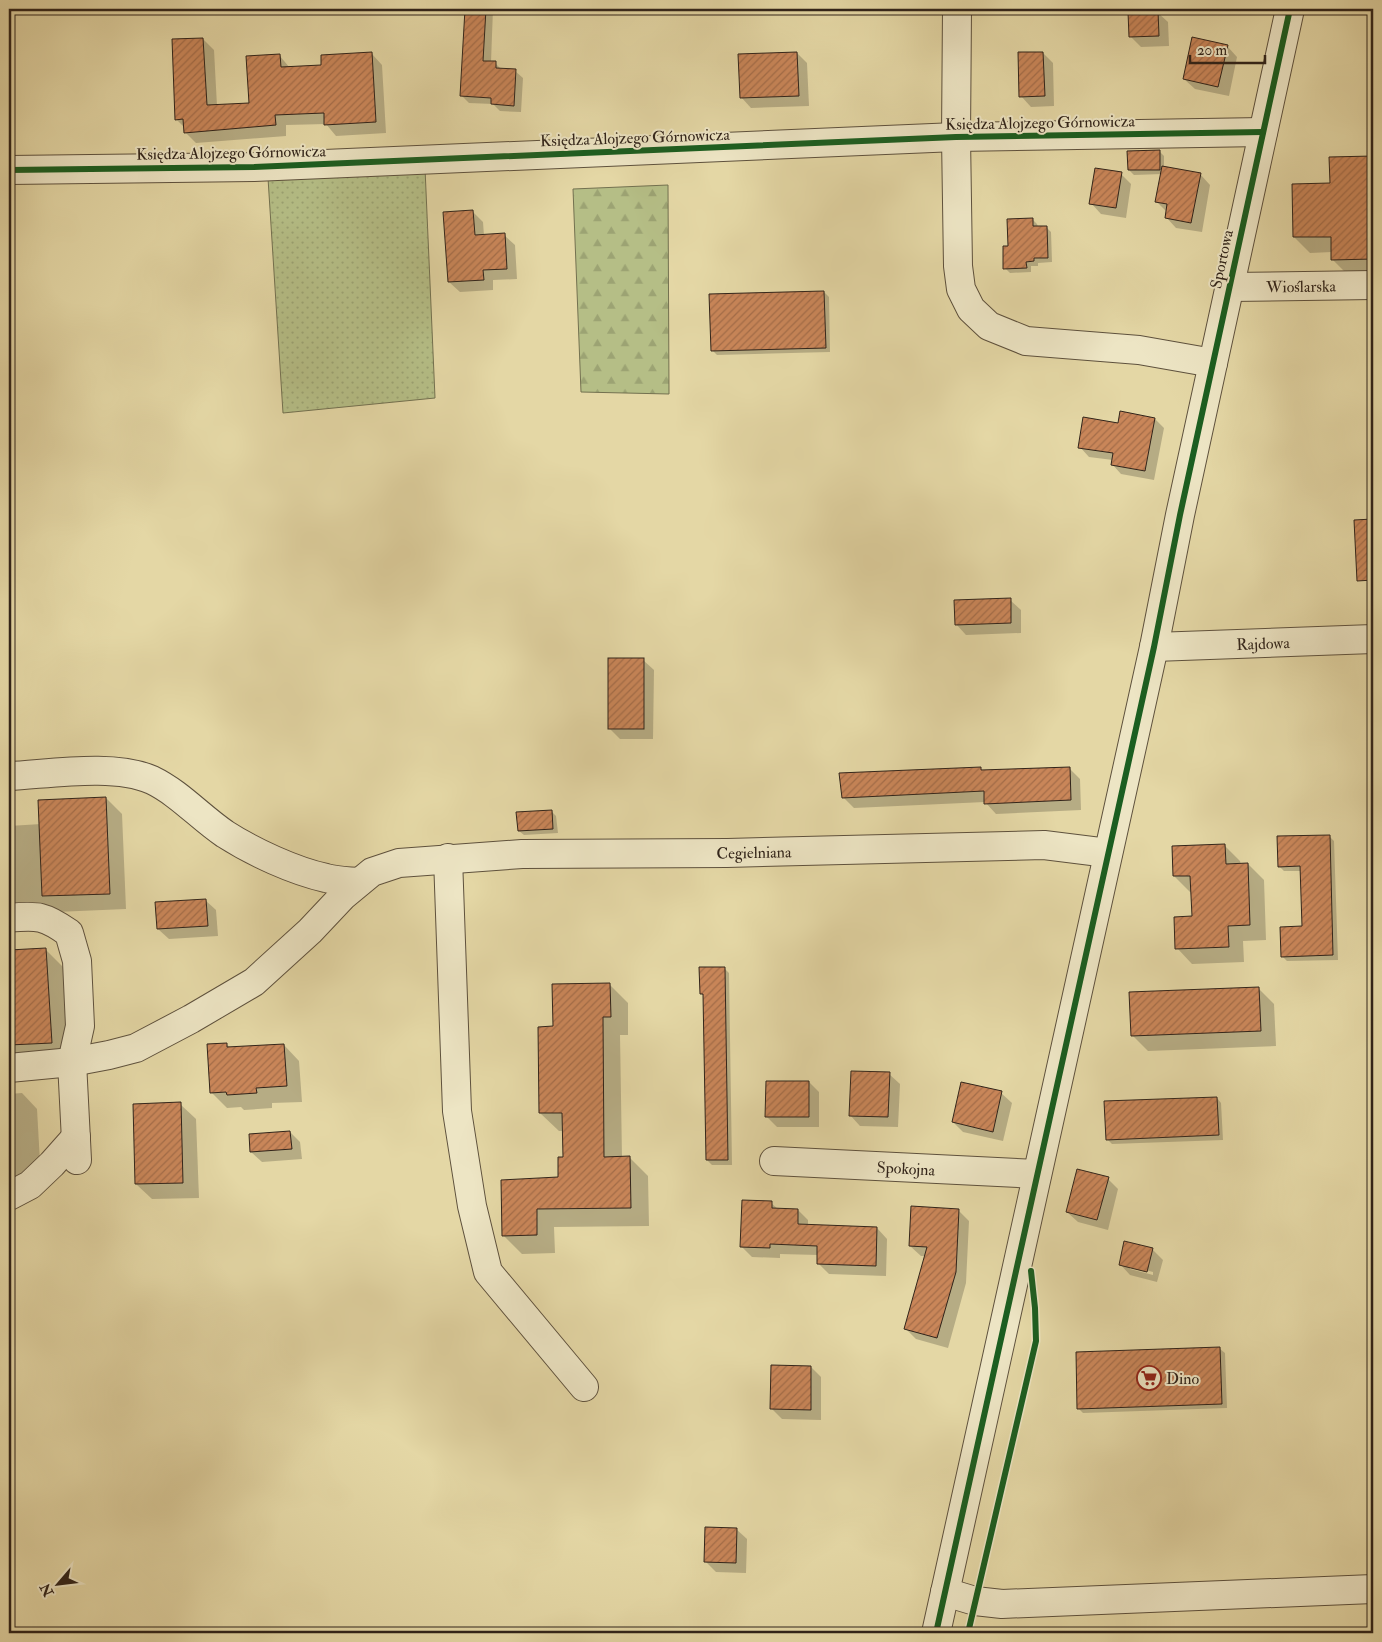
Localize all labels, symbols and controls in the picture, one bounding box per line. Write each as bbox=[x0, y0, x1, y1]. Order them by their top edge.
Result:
scale bar bbox=[1190, 32, 1264, 64]
text: 20 m bbox=[1197, 41, 1227, 60]
street label: Księdza Alojzego Górnowicza bbox=[945, 111, 1136, 135]
street label: Księdza Alojzego Górnowicza bbox=[540, 125, 731, 151]
street label: Księdza Alojzego Górnowicza bbox=[136, 141, 327, 165]
street label: Sportowa bbox=[1206, 227, 1239, 291]
street label: Wioślarska bbox=[1265, 276, 1337, 298]
street label: Rajdowa bbox=[1236, 633, 1291, 655]
street label: Cegielniana bbox=[716, 842, 792, 864]
street label: Spokojna bbox=[876, 1157, 936, 1182]
supermarket icon: Dino bbox=[1136, 1365, 1162, 1391]
place label: Dino bbox=[1166, 1369, 1199, 1389]
north arrow bbox=[32, 1560, 82, 1610]
text: N bbox=[36, 1580, 58, 1600]

